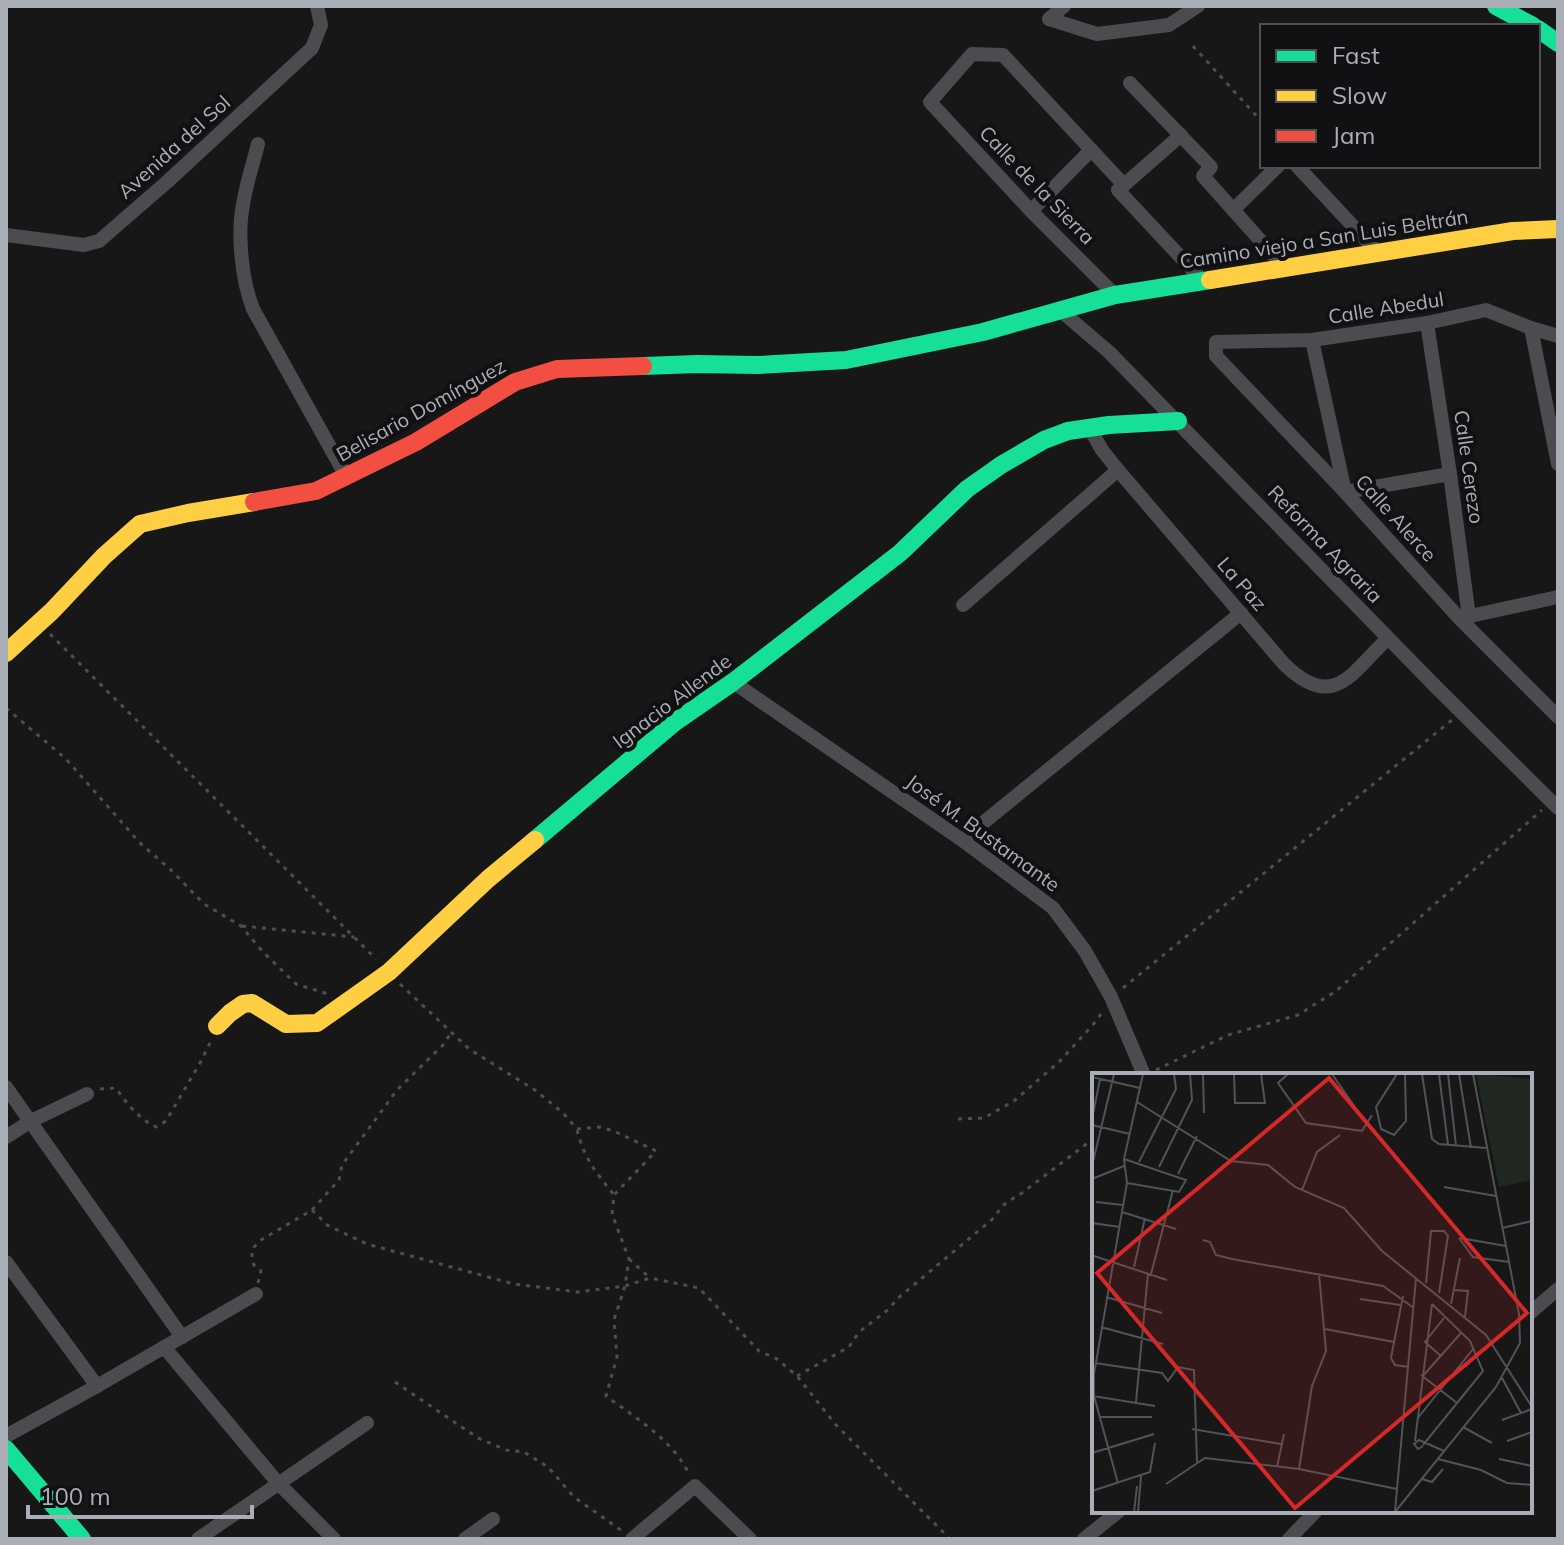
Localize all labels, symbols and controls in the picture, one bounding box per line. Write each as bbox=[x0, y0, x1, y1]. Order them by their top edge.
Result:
legend bbox=[1260, 24, 1540, 168]
text: Fast bbox=[1332, 40, 1380, 70]
text: Slow bbox=[1332, 80, 1387, 110]
street label: Avenida del Sol bbox=[112, 90, 235, 204]
street label: Calle de la Sierra bbox=[974, 120, 1100, 249]
text: Jam bbox=[1332, 120, 1375, 150]
street label: Camino viejo a San Luis Beltrán bbox=[1178, 203, 1470, 274]
street label: Calle Abedul bbox=[1326, 286, 1446, 329]
street label: Belisario Domínguez bbox=[332, 353, 510, 467]
street label: Calle Cerezo bbox=[1449, 409, 1490, 525]
street label: Calle Alerce bbox=[1351, 469, 1442, 567]
street label: Reforma Agraria bbox=[1263, 479, 1388, 608]
street label: La Paz bbox=[1212, 552, 1272, 616]
street label: Ignacio Allende bbox=[607, 648, 736, 753]
street label: José M. Bustamante bbox=[902, 768, 1065, 897]
inset map bbox=[1092, 1073, 1532, 1513]
scale bar bbox=[28, 1469, 252, 1519]
text: 100 m bbox=[40, 1481, 111, 1511]

